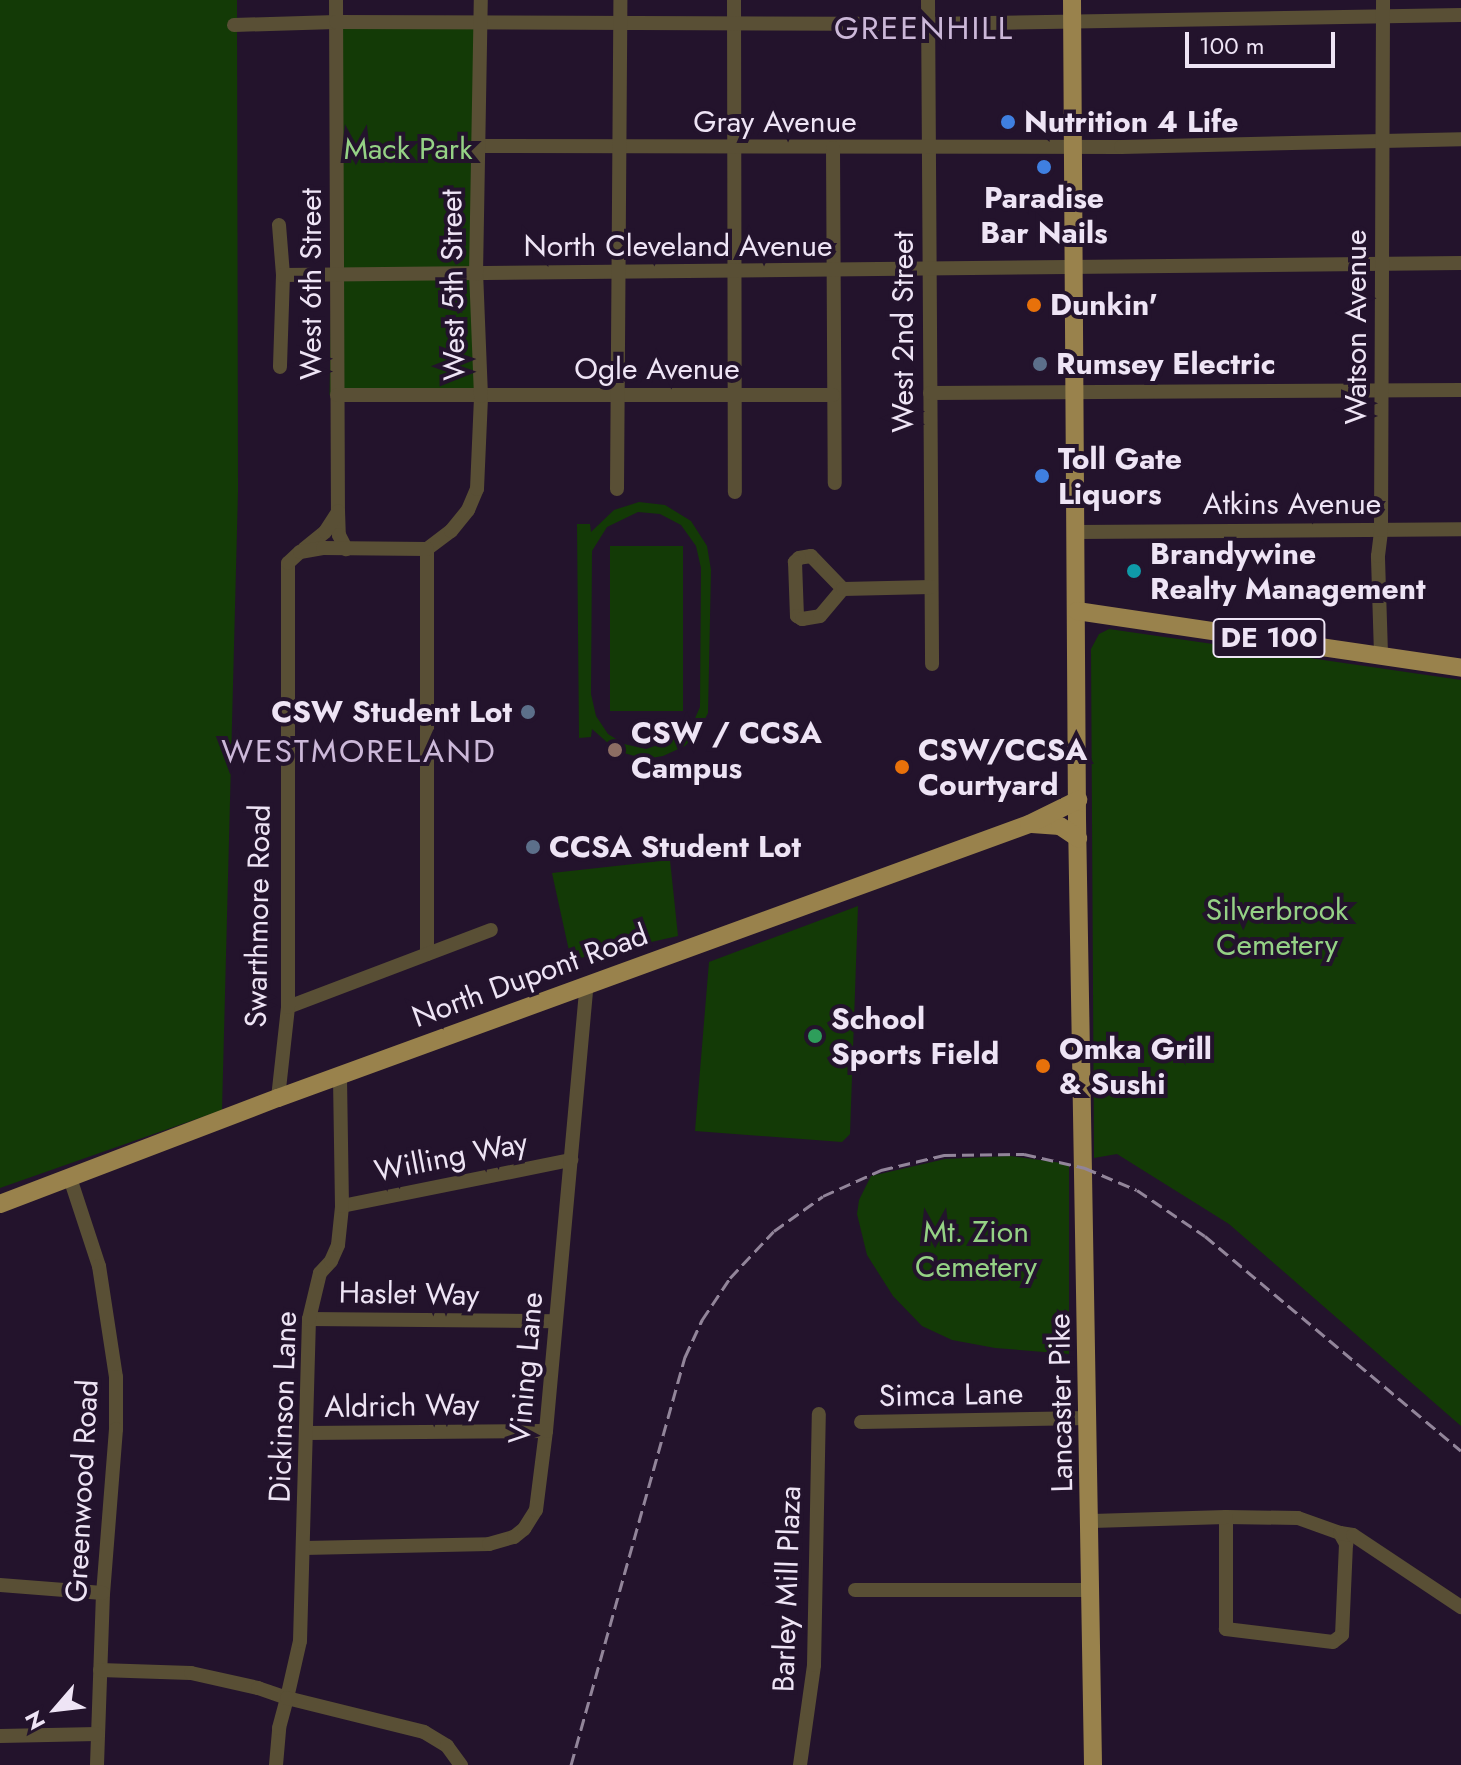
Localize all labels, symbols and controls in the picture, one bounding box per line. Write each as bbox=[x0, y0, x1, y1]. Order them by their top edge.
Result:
district label: GREENHILL bbox=[834, 9, 1014, 47]
scale bar bbox=[1189, 16, 1339, 66]
text: 100 m bbox=[1199, 28, 1265, 63]
street label: Gray Avenue bbox=[693, 104, 857, 140]
place label: Nutrition 4 Life bbox=[1024, 104, 1239, 140]
marker: Nutrition 4 Life bbox=[999, 113, 1017, 131]
park label: Mack Park bbox=[344, 131, 472, 167]
marker: Paradise Bar Nails bbox=[1035, 158, 1053, 176]
place label: Paradise Bar Nails bbox=[980, 180, 1108, 250]
street label: West 6th Street bbox=[293, 188, 329, 380]
street label: West 5th Street bbox=[433, 189, 473, 381]
street label: North Cleveland Avenue bbox=[523, 228, 833, 264]
street label: Watson Avenue bbox=[1338, 230, 1374, 424]
street label: West 2nd Street bbox=[885, 231, 921, 433]
place label: Dunkin' bbox=[1050, 287, 1158, 323]
marker: Dunkin' bbox=[1025, 296, 1043, 314]
place label: Rumsey Electric bbox=[1056, 346, 1275, 382]
street label: Ogle Avenue bbox=[574, 351, 740, 387]
marker: Rumsey Electric bbox=[1031, 355, 1049, 373]
place label: Toll Gate Liquors bbox=[1058, 441, 1182, 512]
marker: Toll Gate Liquors bbox=[1033, 467, 1051, 485]
street label: Atkins Avenue bbox=[1203, 486, 1381, 522]
place label: Brandywine Realty Management bbox=[1150, 536, 1425, 606]
marker: Brandywine Realty Management bbox=[1125, 562, 1143, 580]
road number: DE 100 bbox=[1211, 614, 1327, 662]
place label: CSW Student Lot bbox=[271, 694, 512, 730]
marker: CSW Student Lot bbox=[519, 703, 537, 721]
place label: CSW / CCSA Campus bbox=[631, 715, 822, 786]
district label: WESTMORELAND bbox=[221, 732, 497, 770]
place label: CSW/CCSA Courtyard bbox=[918, 732, 1087, 802]
marker: CSW / CCSA Campus bbox=[606, 741, 624, 759]
marker: CSW/CCSA Courtyard bbox=[893, 758, 911, 776]
street label: Swarthmore Road bbox=[238, 804, 278, 1028]
place label: CCSA Student Lot bbox=[549, 829, 801, 865]
marker: CCSA Student Lot bbox=[524, 838, 542, 856]
park label: Silverbrook Cemetery bbox=[1206, 892, 1348, 962]
street label: North Dupont Road bbox=[407, 917, 653, 1035]
place label: School Sports Field bbox=[831, 1001, 999, 1072]
marker: School Sports Field bbox=[806, 1027, 824, 1045]
place label: Omka Grill & Sushi bbox=[1059, 1031, 1212, 1102]
marker: Omka Grill & Sushi bbox=[1034, 1057, 1052, 1075]
street label: Willing Way bbox=[371, 1125, 531, 1189]
park label: Mt. Zion Cemetery bbox=[915, 1214, 1037, 1284]
street label: Haslet Way bbox=[338, 1275, 480, 1313]
street label: Vining Lane bbox=[501, 1291, 551, 1445]
street label: Dickinson Lane bbox=[262, 1311, 304, 1503]
street label: Lancaster Pike bbox=[1041, 1313, 1081, 1493]
street label: Simca Lane bbox=[878, 1376, 1024, 1414]
street label: Greenwood Road bbox=[58, 1379, 106, 1603]
street label: Aldrich Way bbox=[324, 1387, 480, 1425]
street label: Barley Mill Plaza bbox=[765, 1485, 809, 1693]
north arrow bbox=[16, 1669, 96, 1749]
text: N bbox=[17, 1705, 53, 1735]

